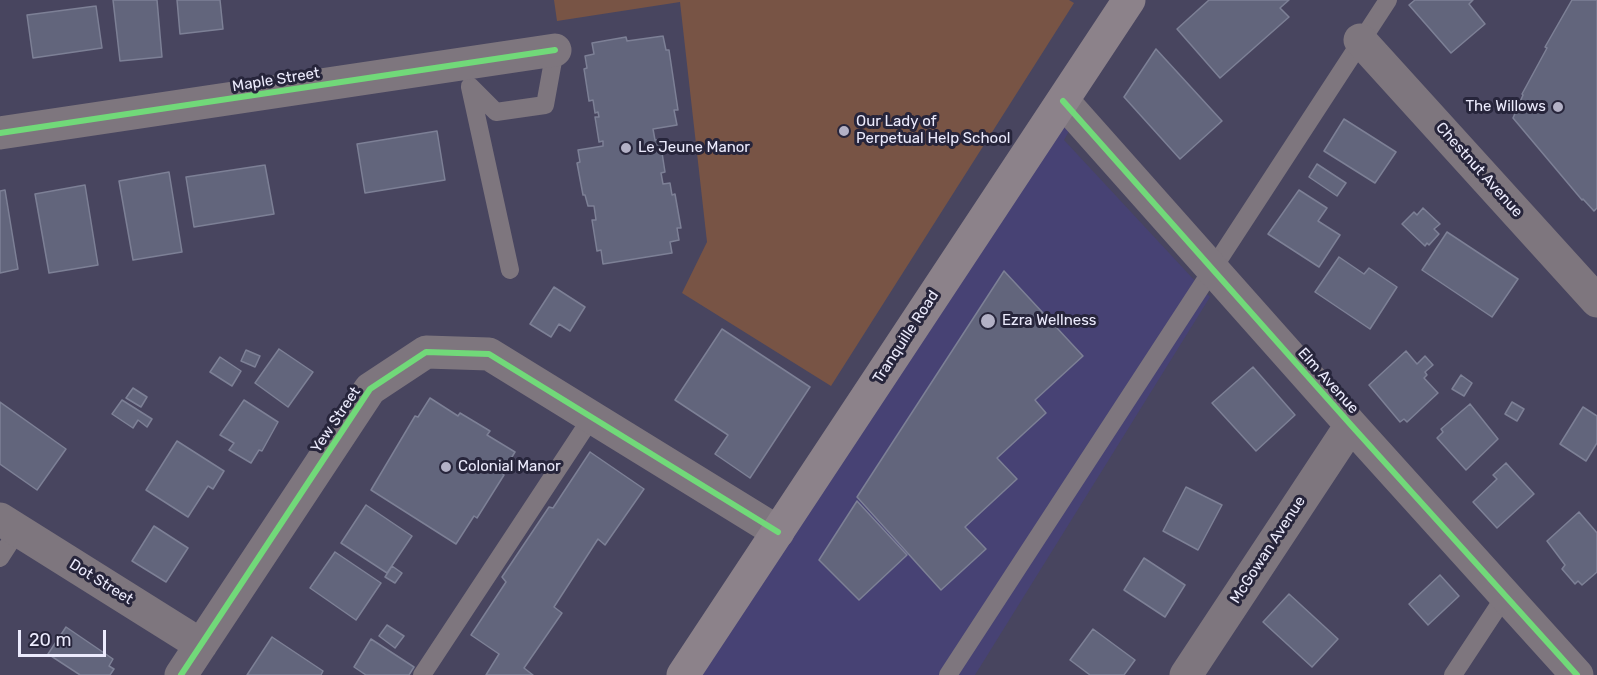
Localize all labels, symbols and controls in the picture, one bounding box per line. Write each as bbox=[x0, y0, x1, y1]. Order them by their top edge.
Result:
street label: Maple Street bbox=[231, 64, 321, 96]
place label: The Willows bbox=[1466, 98, 1546, 116]
marker: The Willows bbox=[1551, 100, 1565, 114]
place label: Our Lady of Perpetual Help School bbox=[856, 113, 1010, 148]
street label: Chestnut Avenue bbox=[1432, 119, 1526, 221]
marker: Our Lady of Perpetual Help School bbox=[837, 124, 851, 138]
place label: Le Jeune Manor bbox=[638, 139, 750, 157]
marker: Le Jeune Manor bbox=[619, 141, 633, 155]
street label: Tranquille Road bbox=[869, 287, 943, 387]
marker: Ezra Wellness bbox=[979, 312, 997, 330]
place label: Ezra Wellness bbox=[1002, 312, 1096, 330]
street label: Elm Avenue bbox=[1294, 344, 1362, 418]
street label: Yew Street bbox=[307, 384, 365, 456]
place label: Colonial Manor bbox=[458, 458, 561, 476]
marker: Colonial Manor bbox=[439, 460, 453, 474]
street label: McGowan Avenue bbox=[1227, 493, 1309, 607]
street label: Dot Street bbox=[66, 555, 136, 609]
scale bar bbox=[21, 618, 110, 656]
text: 20 m bbox=[29, 629, 71, 651]

